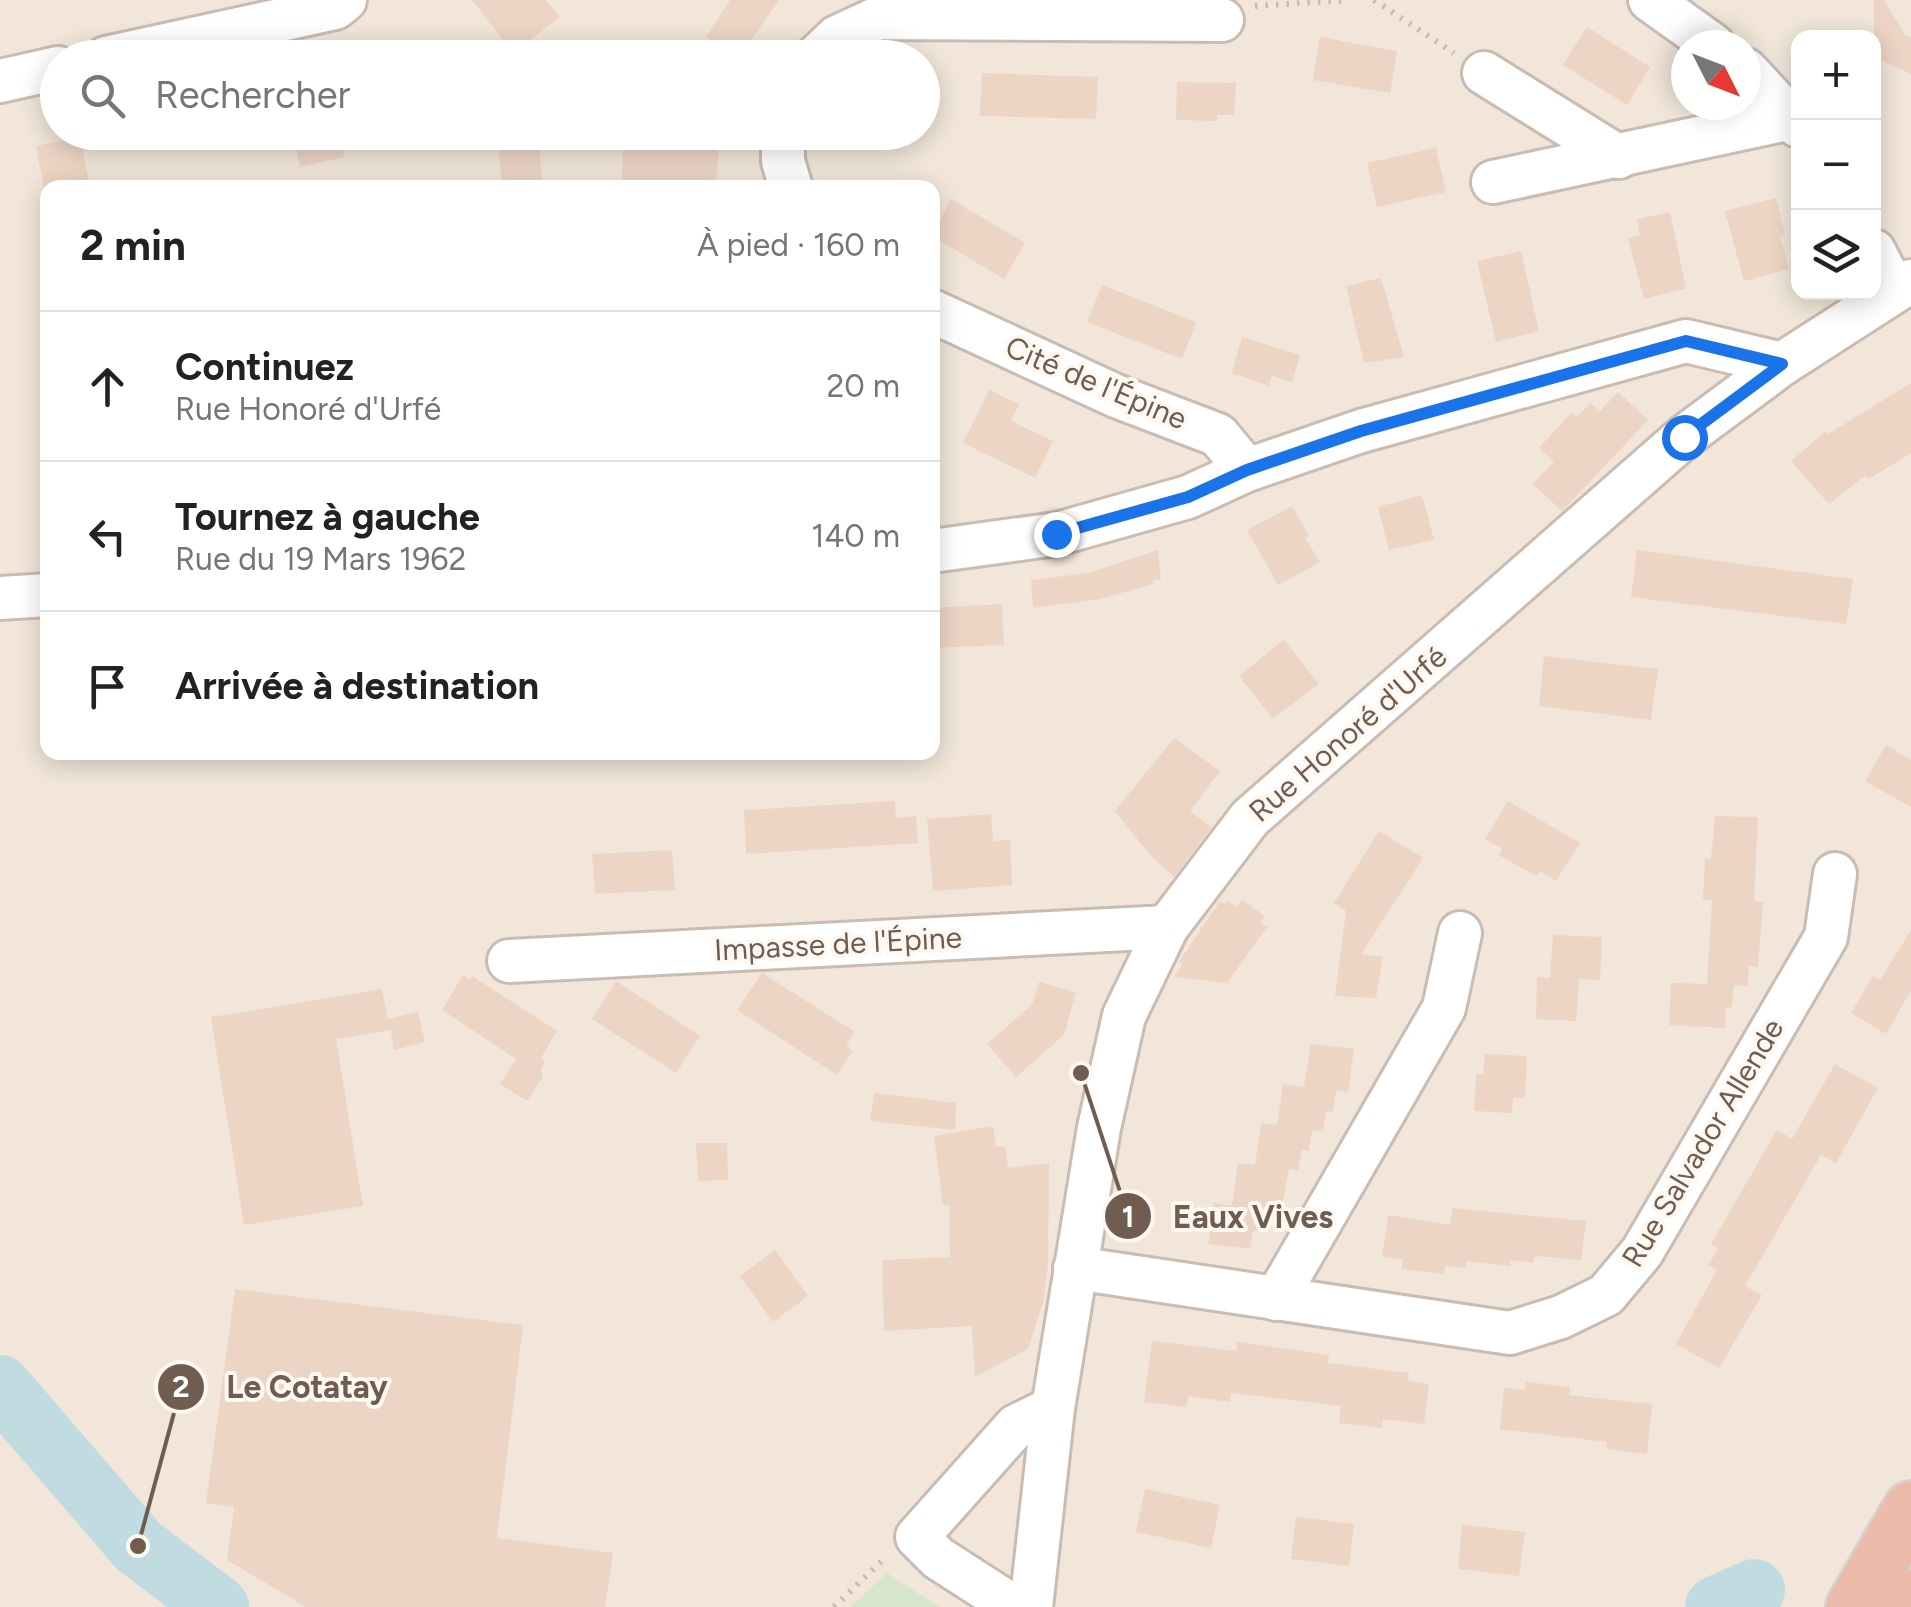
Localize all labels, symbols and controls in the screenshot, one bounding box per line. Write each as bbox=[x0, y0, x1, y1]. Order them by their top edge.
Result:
north arrow bbox=[1671, 30, 1761, 120]
map controls bbox=[1791, 30, 1881, 300]
button: + bbox=[1791, 30, 1881, 120]
search box bbox=[40, 40, 940, 150]
icon: search bbox=[75, 68, 130, 123]
text: Rechercher bbox=[155, 72, 350, 118]
button: − bbox=[1791, 120, 1881, 210]
button: layers bbox=[1791, 210, 1881, 300]
text: 2 min bbox=[80, 220, 186, 271]
text: À pied · 160 m bbox=[697, 226, 900, 264]
street label: Cité de l'Épine bbox=[1000, 328, 1192, 437]
text: Continuez bbox=[175, 344, 354, 390]
icon: ahead bbox=[80, 359, 135, 414]
text: 20 m bbox=[826, 367, 900, 405]
text: Rue Honoré d'Urfé bbox=[175, 390, 441, 428]
route start bbox=[1662, 415, 1708, 461]
text: Tournez à gauche bbox=[175, 494, 480, 540]
icon: left bbox=[80, 509, 135, 564]
route end bbox=[1034, 512, 1080, 558]
text: 140 m bbox=[811, 517, 900, 555]
text: Rue du 19 Mars 1962 bbox=[175, 540, 466, 578]
street label: Rue Honoré d'Urfé bbox=[1241, 638, 1454, 829]
icon: arrive bbox=[80, 659, 135, 714]
text: Arrivée à destination bbox=[175, 663, 539, 709]
street label: Impasse de l'Épine bbox=[713, 919, 963, 968]
street label: Rue Salvador Allende bbox=[1614, 1012, 1791, 1274]
callout: Eaux Vives bbox=[1103, 1185, 1353, 1247]
text: 1 bbox=[1122, 1198, 1134, 1235]
text: Eaux Vives bbox=[1173, 1198, 1333, 1236]
callout: Le Cotatay bbox=[156, 1356, 407, 1418]
text: 2 bbox=[172, 1368, 190, 1405]
text: Le Cotatay bbox=[226, 1368, 388, 1406]

